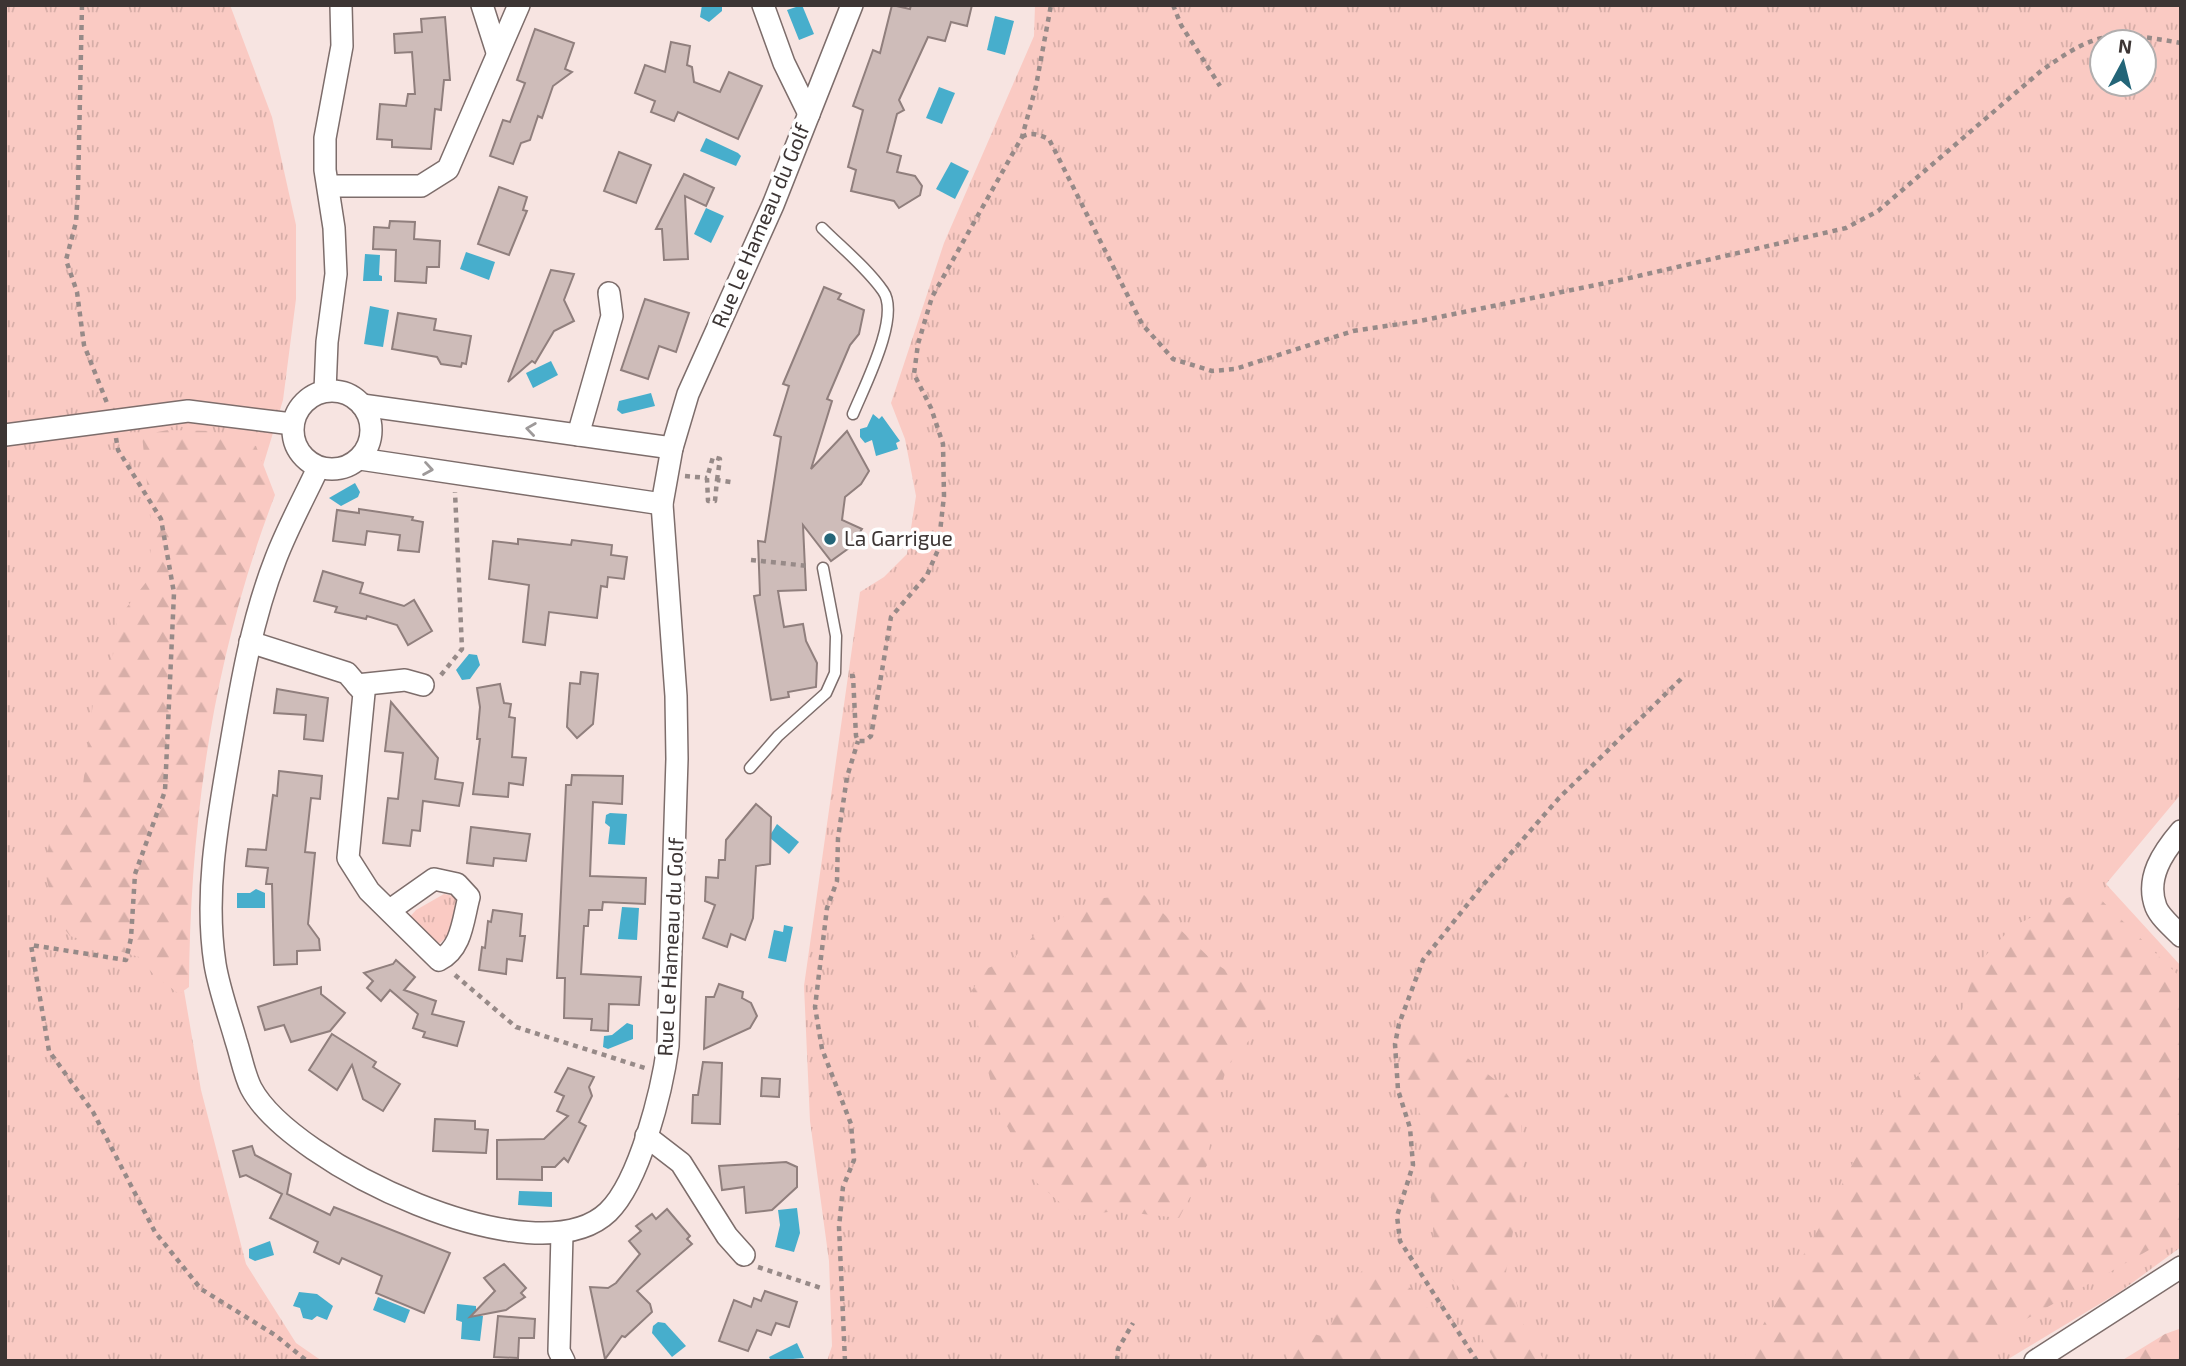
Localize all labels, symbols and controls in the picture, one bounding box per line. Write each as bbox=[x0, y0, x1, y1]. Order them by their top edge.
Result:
north arrow bbox=[2088, 28, 2158, 98]
text: N bbox=[2117, 33, 2133, 58]
street label: Rue Le Hameau du Golf bbox=[705, 119, 814, 331]
one-way arrow bbox=[525, 421, 537, 436]
one-way arrow bbox=[422, 461, 434, 476]
place label: La Garrigue bbox=[844, 525, 953, 550]
marker: La Garrigue bbox=[822, 531, 838, 547]
street label: Rue Le Hameau du Golf bbox=[651, 836, 688, 1057]

